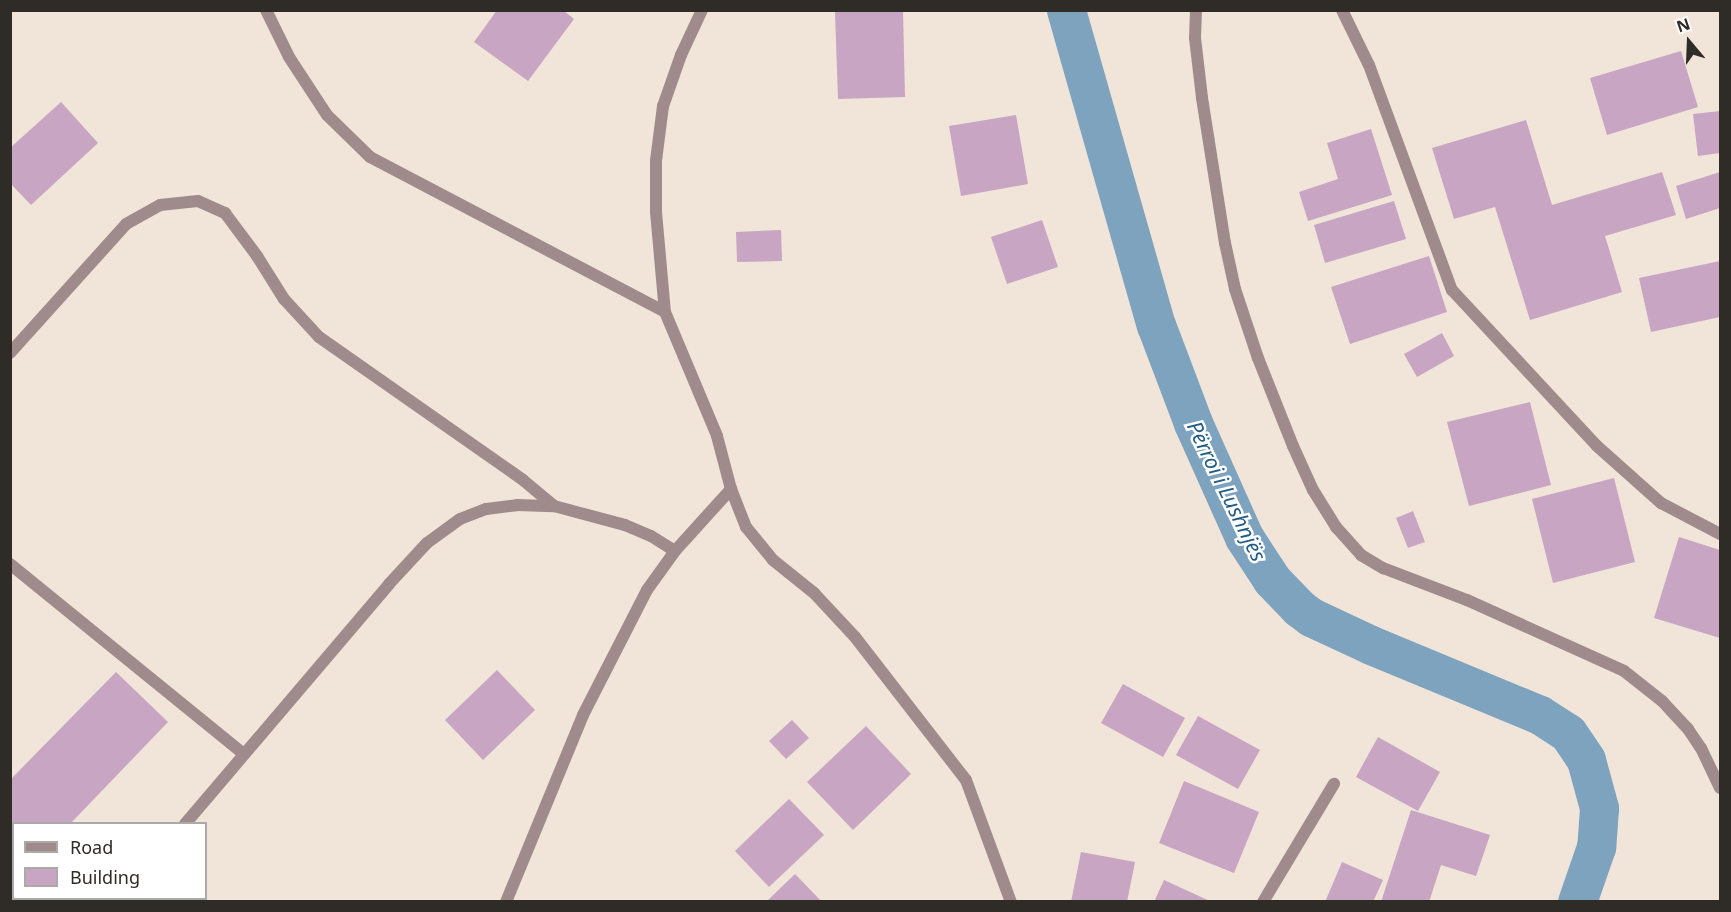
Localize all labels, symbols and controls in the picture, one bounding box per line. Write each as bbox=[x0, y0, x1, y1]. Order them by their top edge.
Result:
north arrow bbox=[1659, 12, 1719, 72]
text: N bbox=[1673, 12, 1693, 38]
water label: Përroi i Lushnjës bbox=[1182, 417, 1272, 565]
legend bbox=[12, 822, 207, 900]
text: Road bbox=[70, 835, 113, 859]
text: Building bbox=[70, 865, 140, 889]

